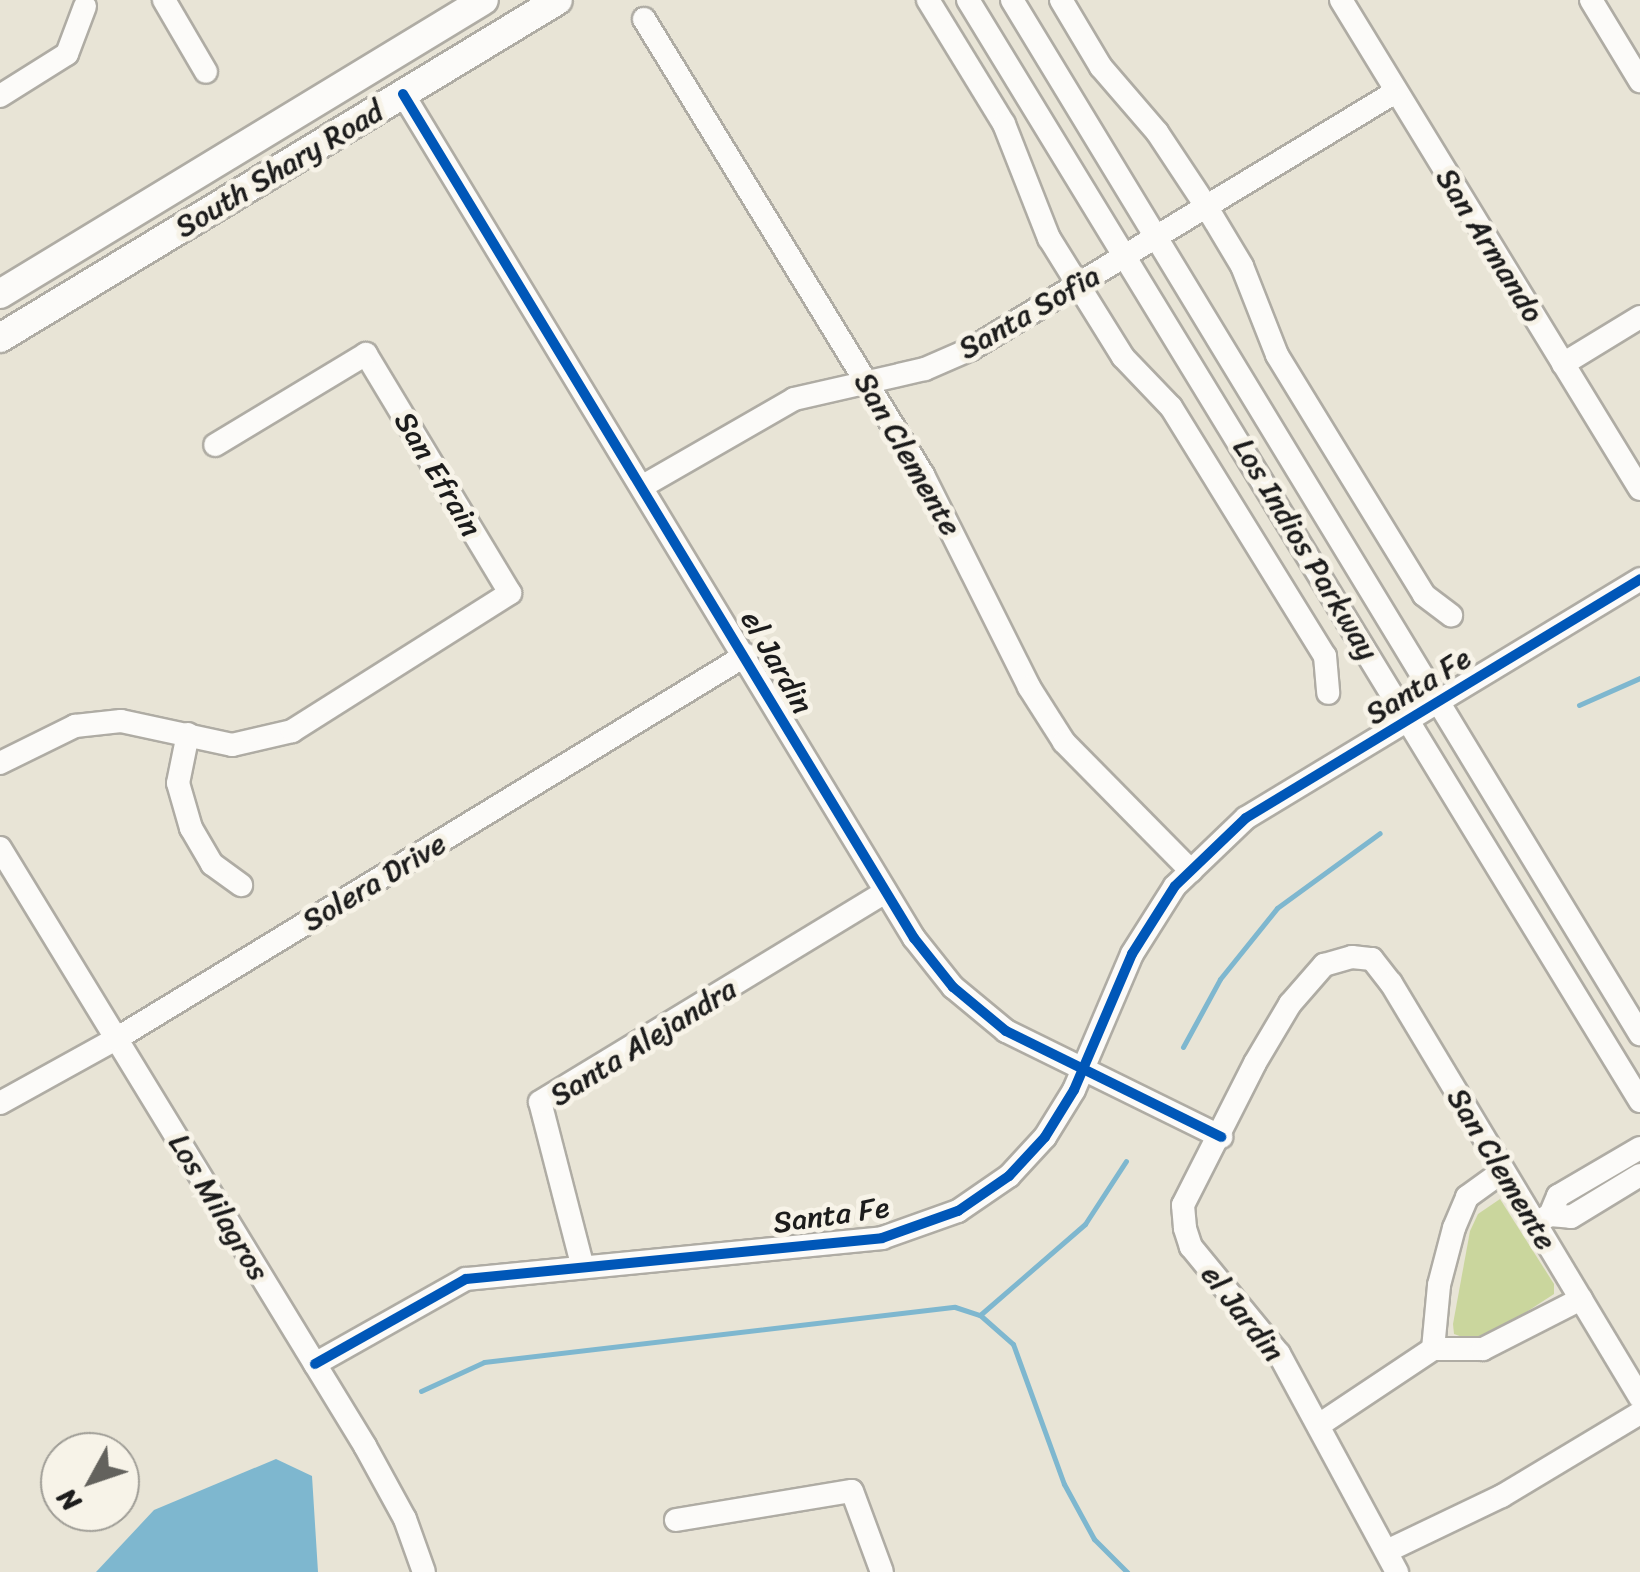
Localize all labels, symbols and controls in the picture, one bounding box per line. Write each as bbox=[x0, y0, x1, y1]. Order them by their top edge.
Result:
street label: South Shary Road bbox=[169, 93, 389, 245]
street label: San Armando bbox=[1428, 161, 1552, 329]
street label: Santa Sofia bbox=[952, 257, 1106, 367]
street label: San Clemente bbox=[847, 366, 969, 542]
street label: San Efrain bbox=[387, 405, 489, 543]
street label: Los Indios Parkway bbox=[1226, 432, 1386, 666]
street label: el Jardin bbox=[733, 604, 821, 720]
street label: Santa Fe bbox=[1359, 640, 1477, 732]
street label: Solera Drive bbox=[296, 825, 452, 939]
street label: Santa Alejandra bbox=[543, 970, 743, 1114]
street label: San Clemente bbox=[1439, 1081, 1565, 1257]
street label: Los Milagros bbox=[162, 1128, 276, 1286]
street label: Santa Fe bbox=[770, 1189, 892, 1241]
street label: el Jardin bbox=[1194, 1257, 1292, 1369]
north arrow bbox=[40, 1432, 140, 1532]
text: N bbox=[43, 1477, 93, 1524]

